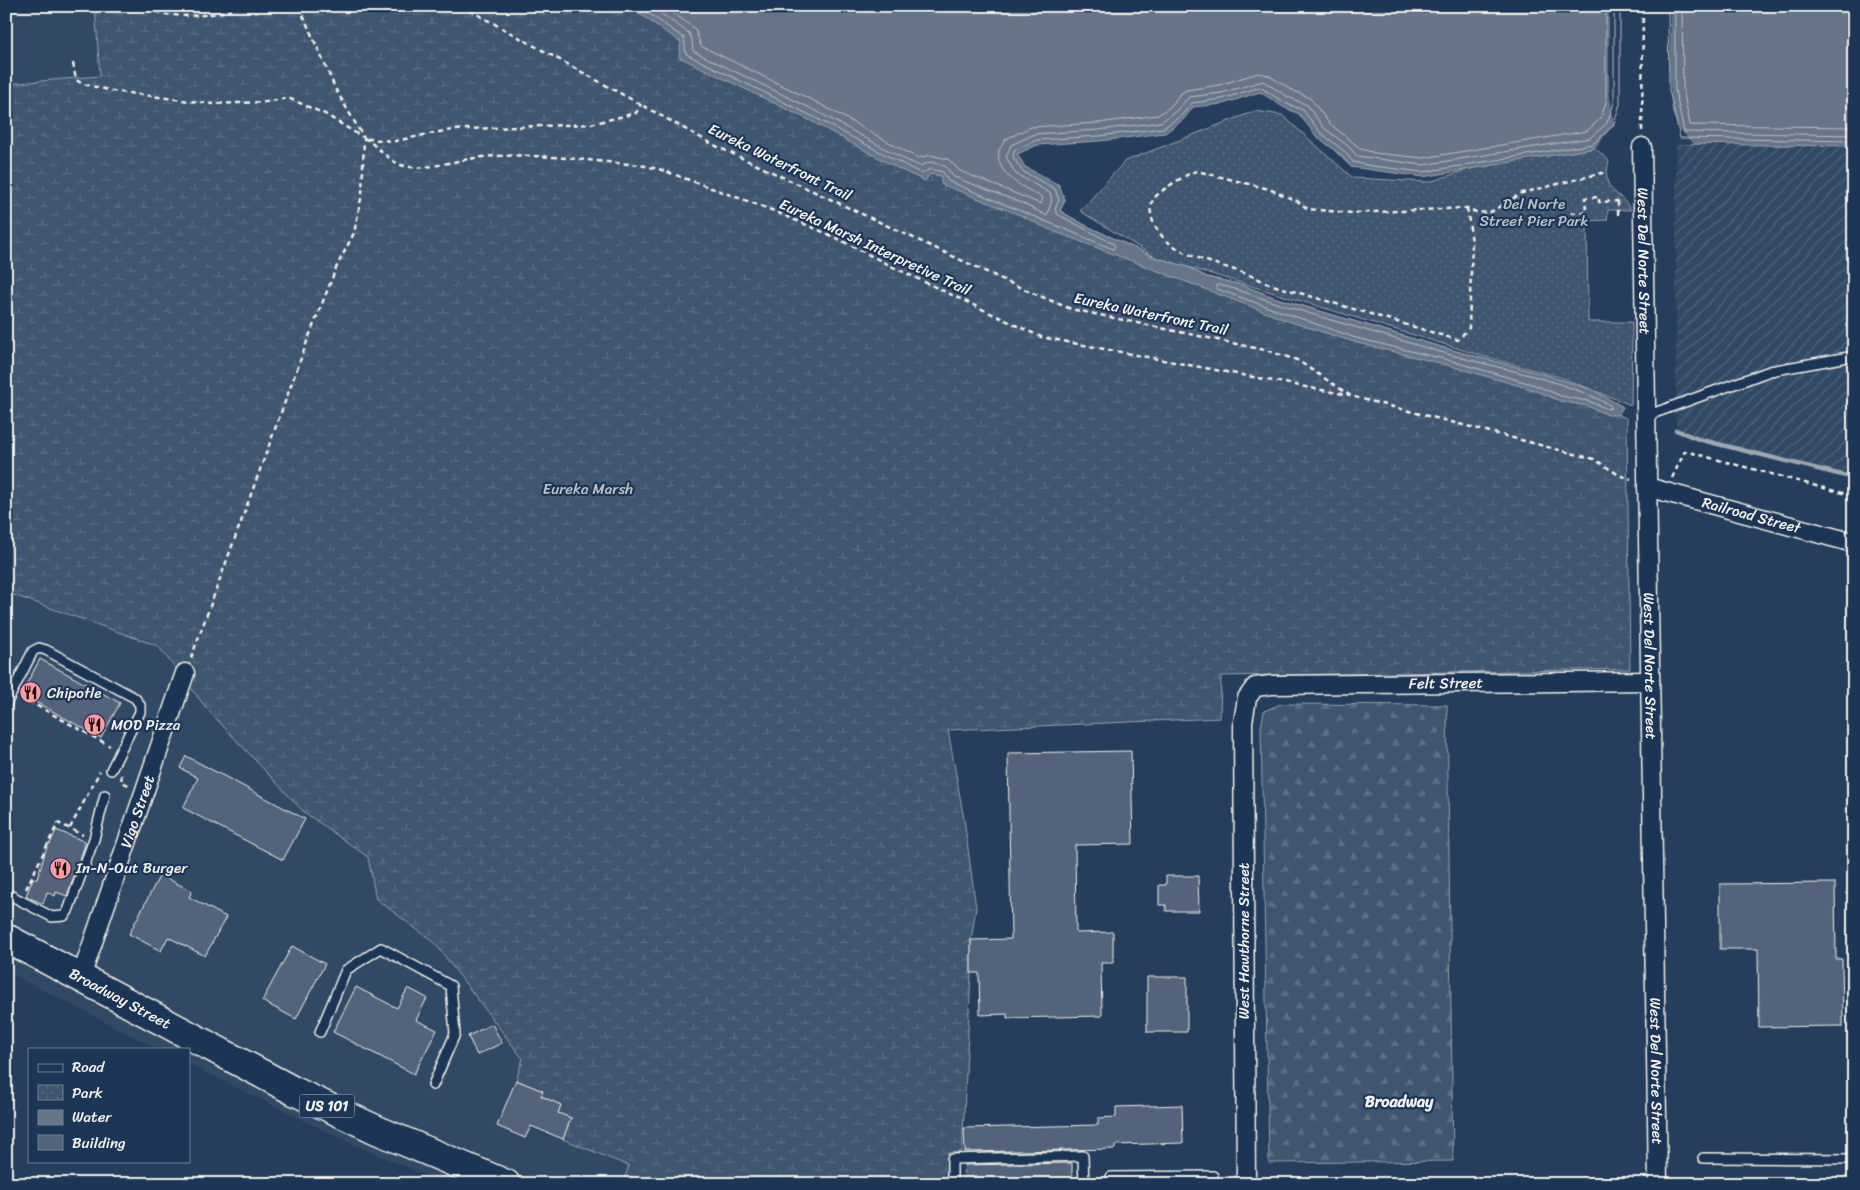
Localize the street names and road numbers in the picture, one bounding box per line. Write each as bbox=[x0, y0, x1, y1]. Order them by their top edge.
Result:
street label: Eureka Waterfront Trail bbox=[704, 116, 857, 208]
street label: West Del Norte Street bbox=[1630, 187, 1658, 335]
street label: Eureka Marsh Interpretive Trail bbox=[775, 191, 976, 303]
street label: Eureka Waterfront Trail bbox=[1072, 285, 1231, 343]
street label: Railroad Street bbox=[1699, 489, 1804, 541]
street label: West Del Norte Street bbox=[1636, 592, 1664, 740]
street label: Felt Street bbox=[1409, 670, 1484, 697]
street label: Vigo Street bbox=[113, 771, 162, 852]
street label: West Hawthorne Street bbox=[1231, 862, 1257, 1019]
street label: Broadway Street bbox=[64, 961, 176, 1037]
street label: West Del Norte Street bbox=[1642, 997, 1670, 1145]
road number: US 101 bbox=[300, 1094, 354, 1118]

